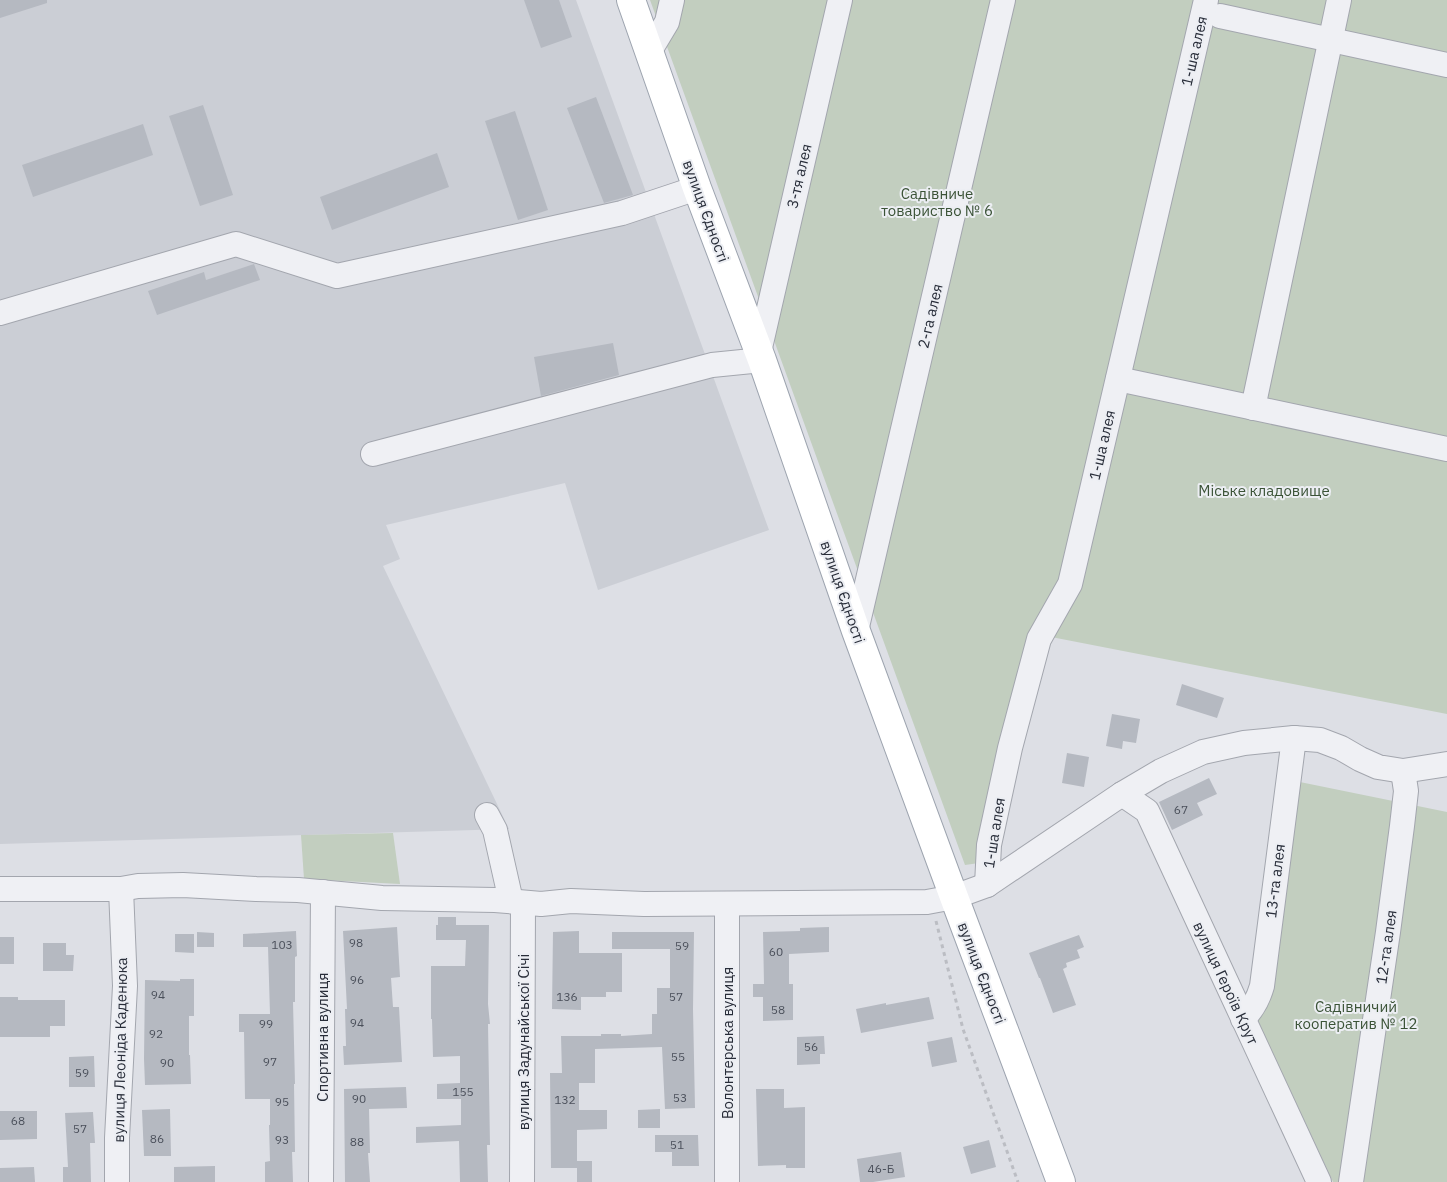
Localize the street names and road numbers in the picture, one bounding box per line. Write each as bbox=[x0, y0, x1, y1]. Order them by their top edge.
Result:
street label: 1-ша алея bbox=[1177, 14, 1211, 88]
street label: 3-тя алея bbox=[782, 142, 816, 210]
street label: вулиця Єдності bbox=[679, 157, 733, 265]
street label: 2-га алея bbox=[913, 282, 947, 350]
street label: 1-ша алея bbox=[1085, 408, 1119, 482]
street label: вулиця Єдності bbox=[817, 538, 869, 646]
street label: 1-ша алея bbox=[979, 796, 1009, 870]
street label: 13-та алея bbox=[1261, 843, 1289, 919]
street label: 12-та алея bbox=[1371, 909, 1401, 985]
street label: вулиця Героїв Крут bbox=[1189, 918, 1263, 1048]
street label: вулиця Єдності bbox=[954, 919, 1010, 1027]
street label: вулиця Задунайської Січі bbox=[514, 954, 533, 1130]
street label: вулиця Леоніда Каденюка bbox=[109, 957, 131, 1143]
street label: Волонтерська вулиця bbox=[718, 967, 737, 1119]
street label: Спортивна вулиця bbox=[313, 972, 332, 1102]

